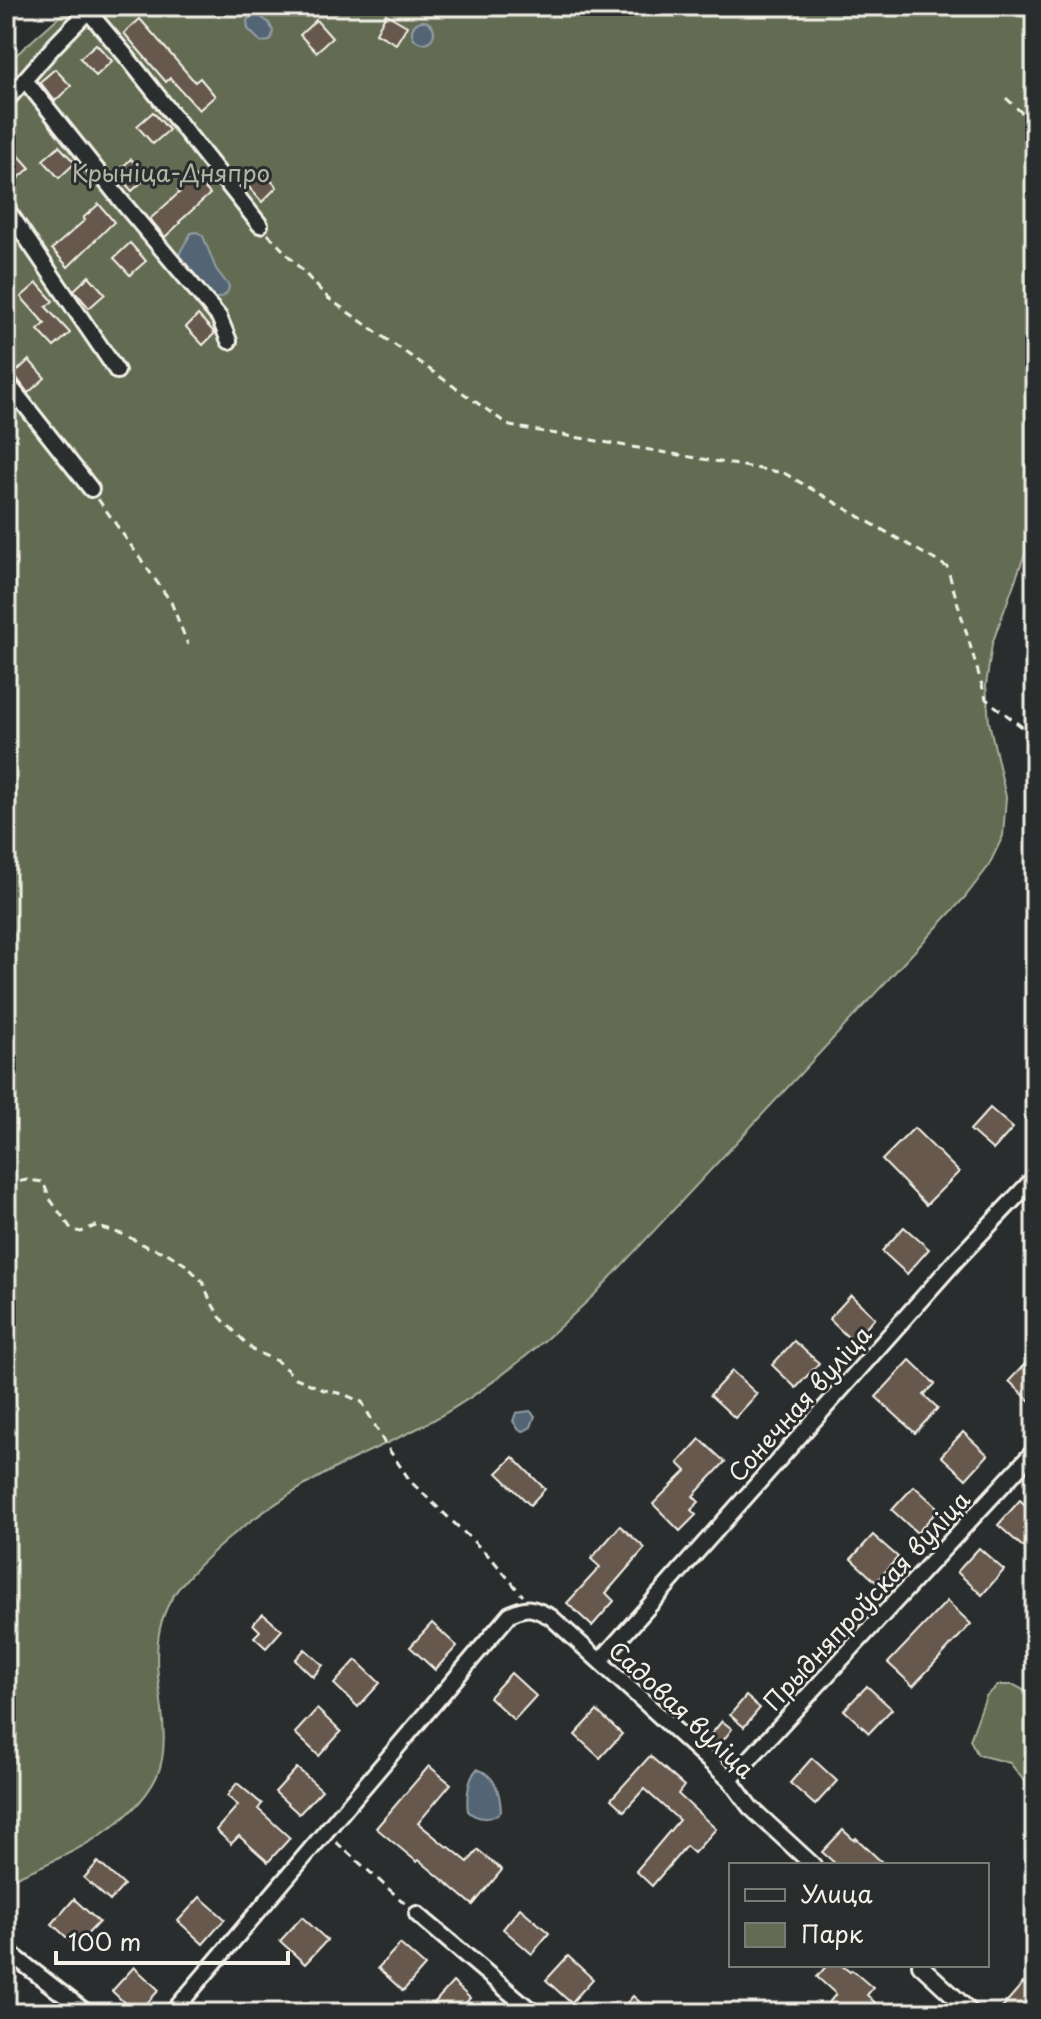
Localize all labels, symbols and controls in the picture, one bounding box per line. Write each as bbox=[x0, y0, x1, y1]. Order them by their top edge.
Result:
park label: Крыніца-Дняпро bbox=[72, 154, 270, 190]
street label: Сонечная вуліца bbox=[719, 1316, 880, 1489]
street label: Прыдняпроўская вуліца bbox=[754, 1482, 978, 1718]
street label: Садовая вуліца bbox=[601, 1632, 763, 1787]
legend bbox=[729, 1863, 989, 1967]
text: Улица bbox=[801, 1875, 873, 1911]
scale bar bbox=[56, 1915, 288, 1965]
text: Парк bbox=[801, 1915, 864, 1951]
text: 100 m bbox=[68, 1923, 141, 1959]

